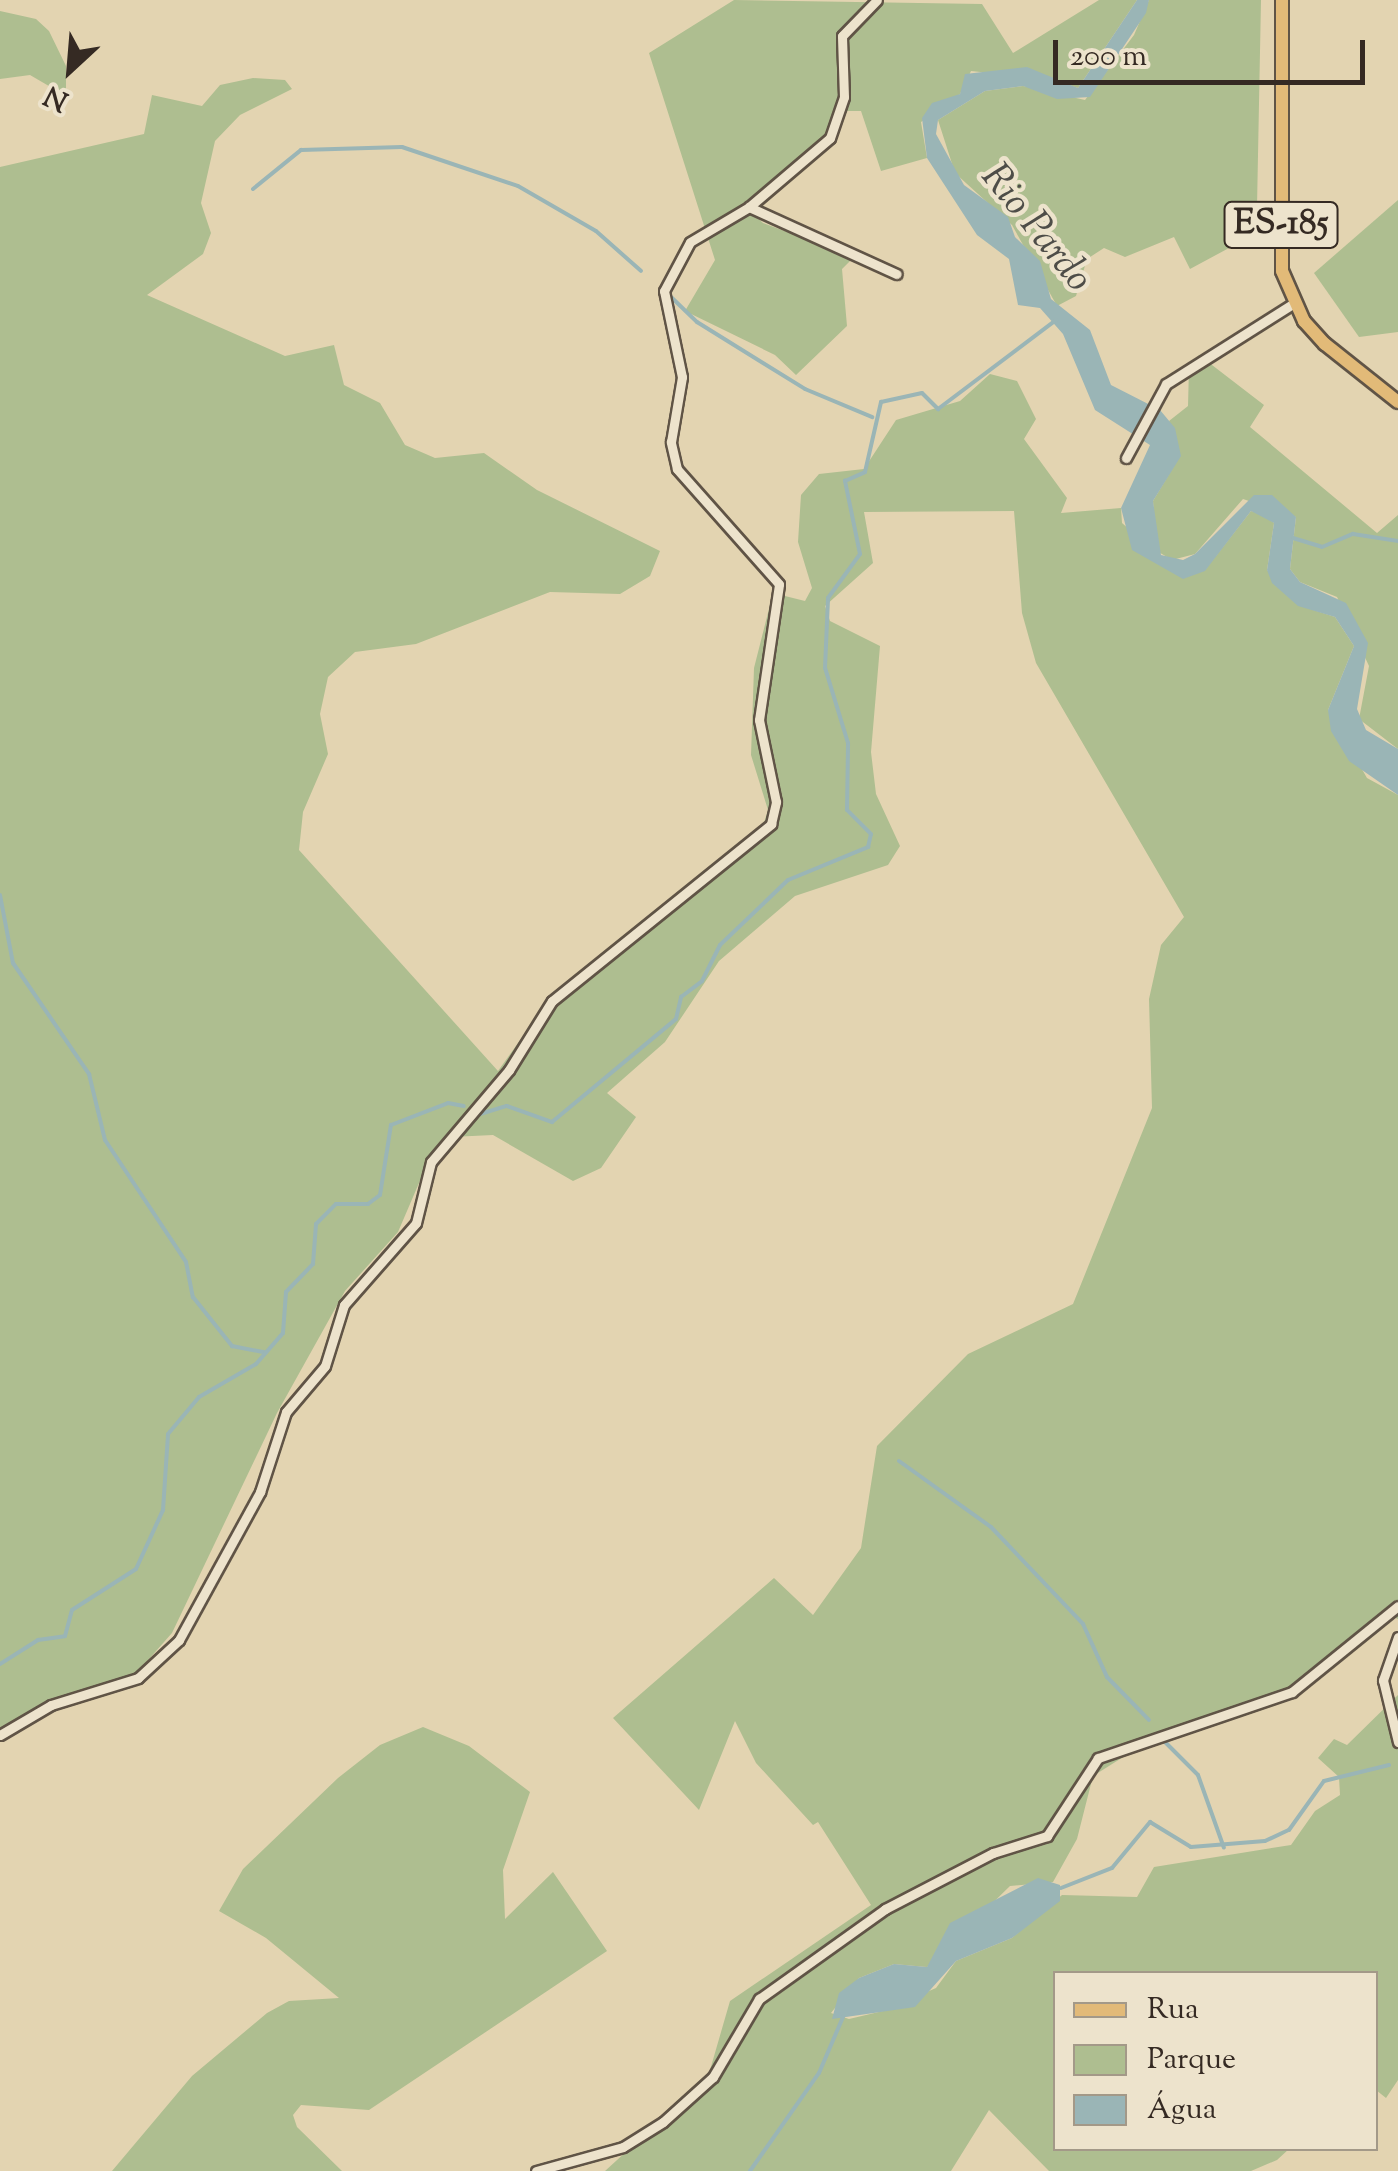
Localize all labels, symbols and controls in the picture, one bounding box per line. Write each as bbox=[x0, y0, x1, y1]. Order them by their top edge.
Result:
north arrow bbox=[20, 20, 120, 120]
scale bar bbox=[1058, 20, 1370, 82]
text: 200 m bbox=[1070, 36, 1147, 79]
text: N bbox=[38, 74, 76, 120]
water label: Rio Pardo bbox=[969, 155, 1101, 303]
road number: ES-185 bbox=[1224, 195, 1338, 255]
legend bbox=[1053, 1971, 1378, 2151]
text: Rua bbox=[1147, 1989, 1199, 2032]
text: Parque bbox=[1147, 2039, 1236, 2082]
text: Água bbox=[1147, 2089, 1217, 2132]

